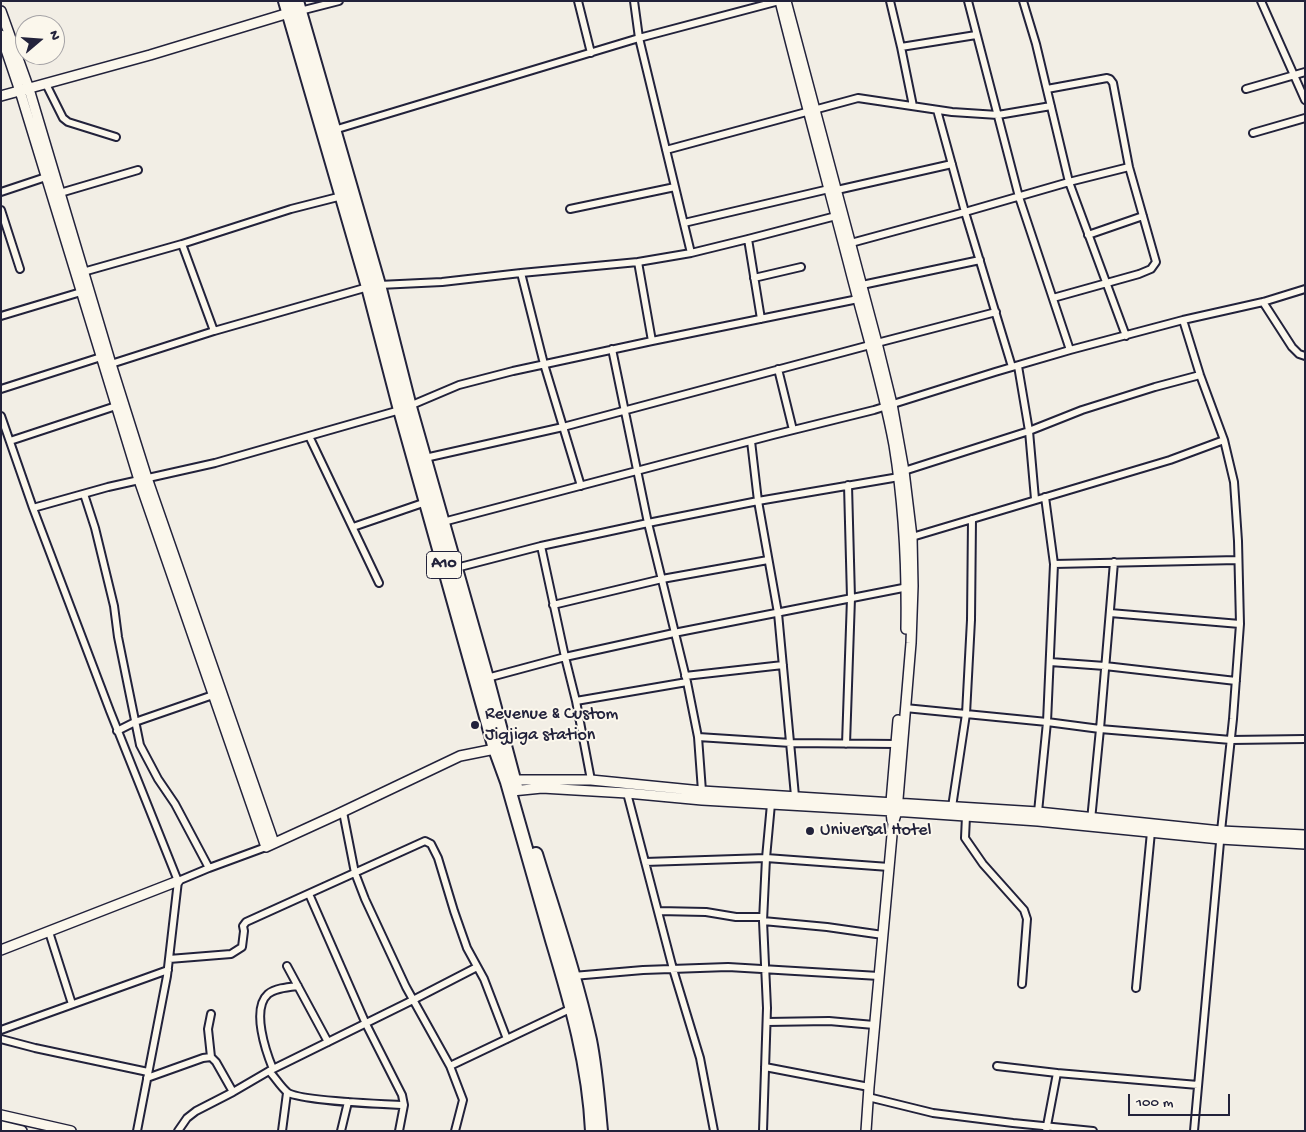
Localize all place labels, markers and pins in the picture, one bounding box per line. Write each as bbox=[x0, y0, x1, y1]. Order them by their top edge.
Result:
place label: Revenue & Custom Jigjiga station bbox=[485, 704, 618, 746]
marker: Revenue & Custom Jigjiga station bbox=[469, 719, 481, 731]
place label: Universal Hotel bbox=[820, 820, 932, 842]
marker: Universal Hotel bbox=[804, 825, 816, 837]

